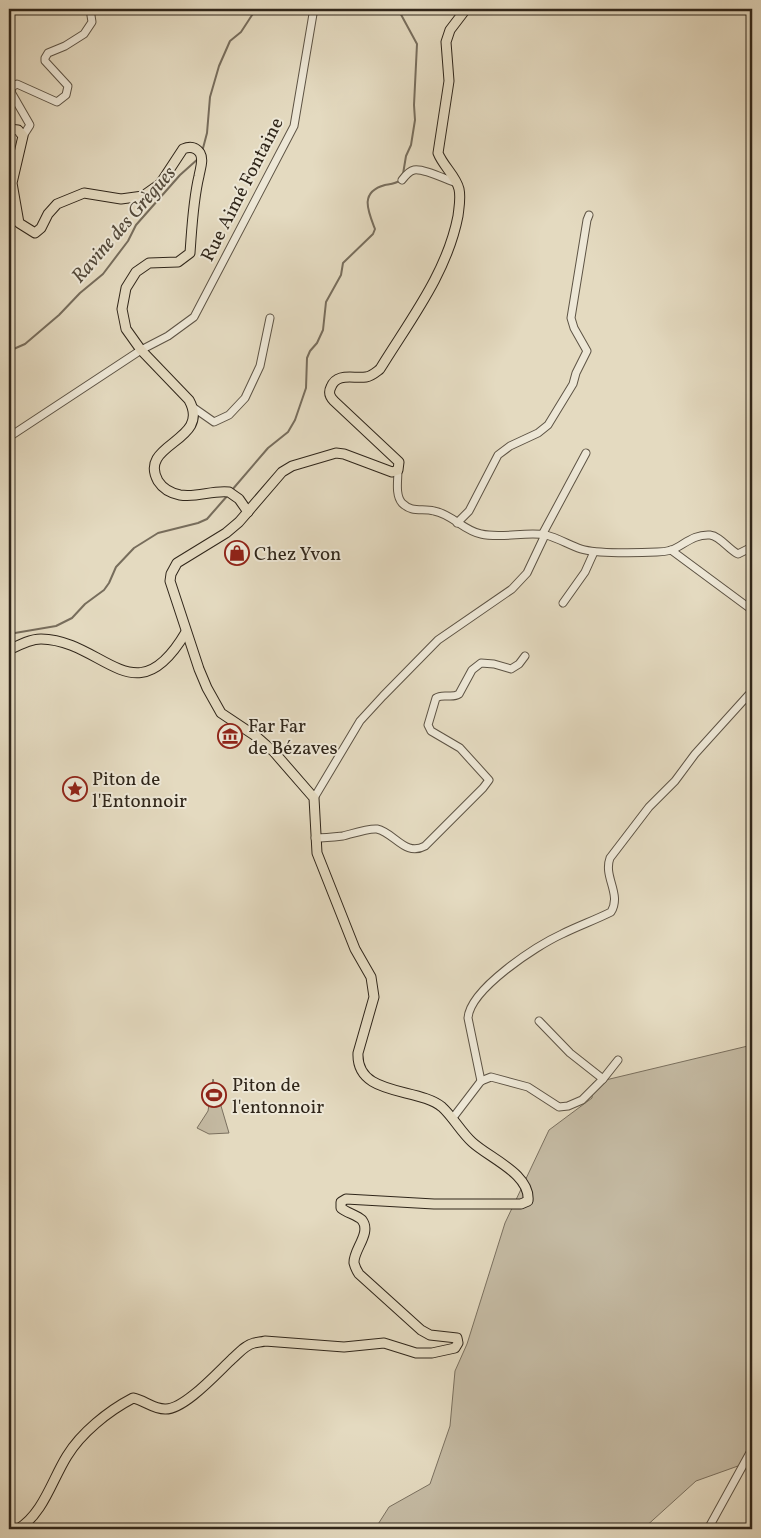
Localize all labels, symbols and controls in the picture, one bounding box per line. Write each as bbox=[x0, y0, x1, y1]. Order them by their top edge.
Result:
street label: Rue Aimé Fontaine bbox=[195, 113, 290, 266]
water label: Ravine des Grègues bbox=[66, 160, 184, 290]
shop icon: Chez Yvon bbox=[224, 540, 250, 566]
place label: Chez Yvon bbox=[254, 542, 341, 568]
place label: Far Far de Bézaves bbox=[248, 714, 338, 762]
museum icon: Far Far de Bézaves bbox=[217, 723, 243, 749]
place label: Piton de l'Entonnoir bbox=[92, 767, 187, 815]
place icon: Piton de l'Entonnoir bbox=[62, 776, 88, 802]
place label: Piton de l'entonnoir bbox=[232, 1073, 324, 1121]
sports icon: Piton de l'entonnoir bbox=[201, 1082, 227, 1108]

